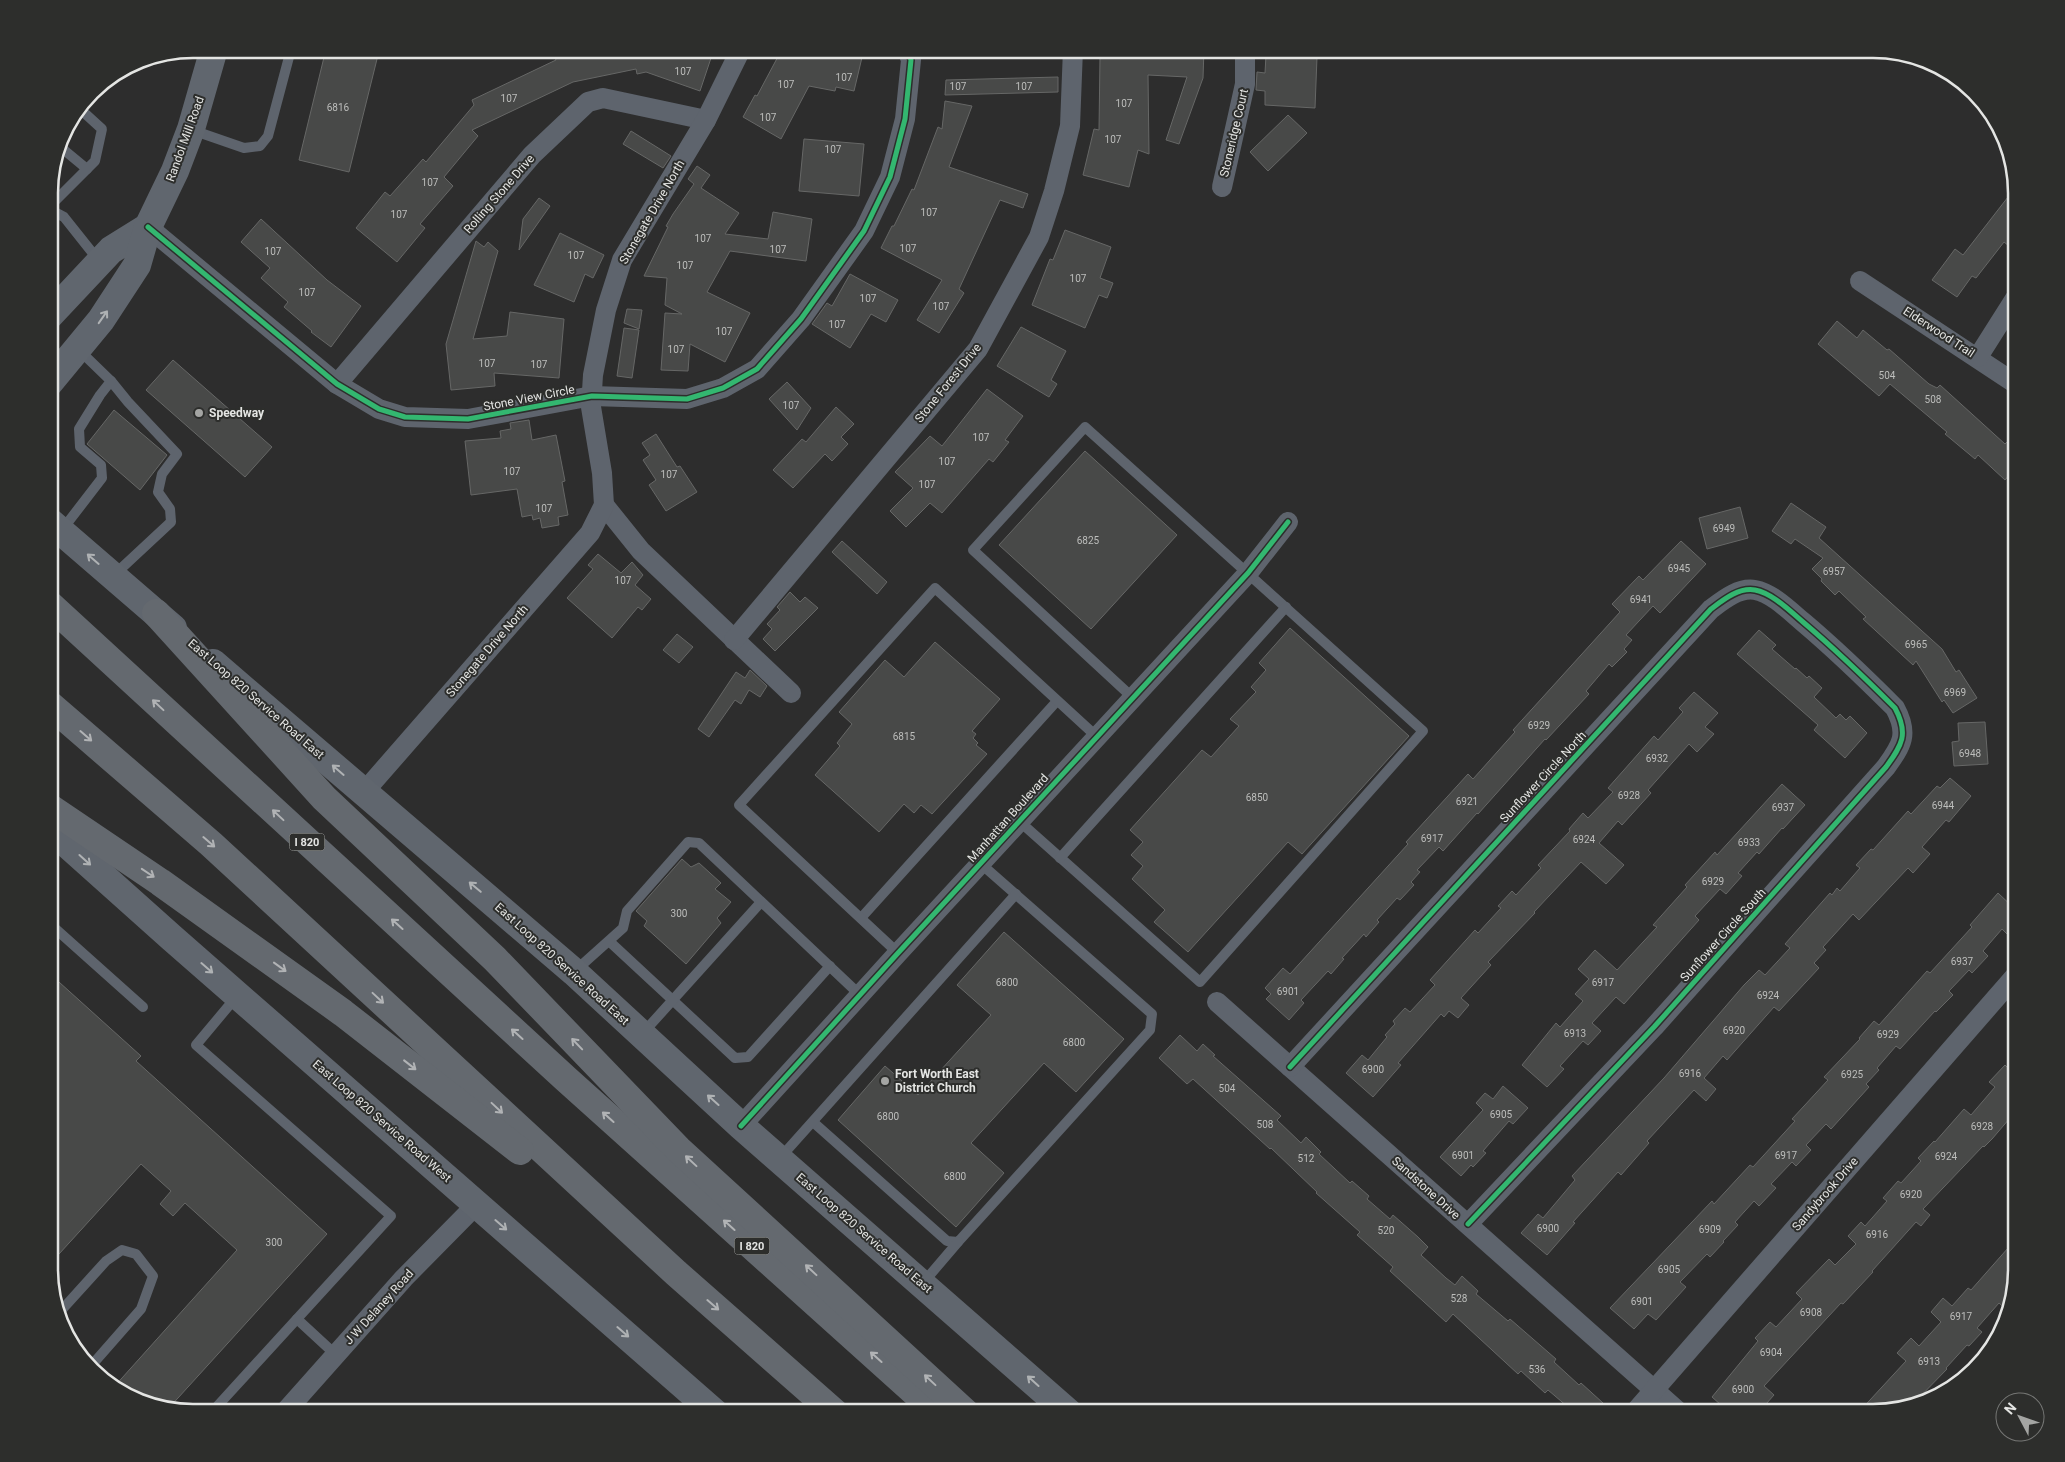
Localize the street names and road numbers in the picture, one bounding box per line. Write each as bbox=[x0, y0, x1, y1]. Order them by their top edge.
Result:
street label: Stoneridge Court bbox=[1217, 87, 1251, 178]
street label: Randol Mill Road bbox=[163, 94, 207, 184]
street label: Rolling Stone Drive bbox=[461, 152, 537, 236]
street label: Stonegate Drive North bbox=[617, 158, 687, 266]
street label: Elderwood Trail bbox=[1901, 304, 1977, 360]
street label: Stone Forest Drive bbox=[912, 341, 984, 425]
street label: Stone View Circle bbox=[482, 382, 576, 414]
street label: Stonegate Drive North bbox=[443, 602, 531, 700]
street label: East Loop 820 Service Road East bbox=[185, 636, 327, 762]
street label: Sunflower Circle North bbox=[1497, 728, 1589, 826]
street label: Manhattan Boulevard bbox=[965, 771, 1051, 865]
road number: I 820 bbox=[290, 834, 324, 850]
street label: Sunflower Circle South bbox=[1677, 885, 1769, 985]
street label: East Loop 820 Service Road East bbox=[492, 900, 632, 1028]
street label: East Loop 820 Service Road West bbox=[310, 1057, 454, 1185]
street label: Sandstone Drive bbox=[1389, 1154, 1463, 1222]
street label: Sandybrook Drive bbox=[1789, 1154, 1861, 1234]
street label: East Loop 820 Service Road East bbox=[793, 1170, 935, 1296]
road number: I 820 bbox=[734, 1238, 770, 1254]
street label: J W Delaney Road bbox=[342, 1267, 416, 1347]

